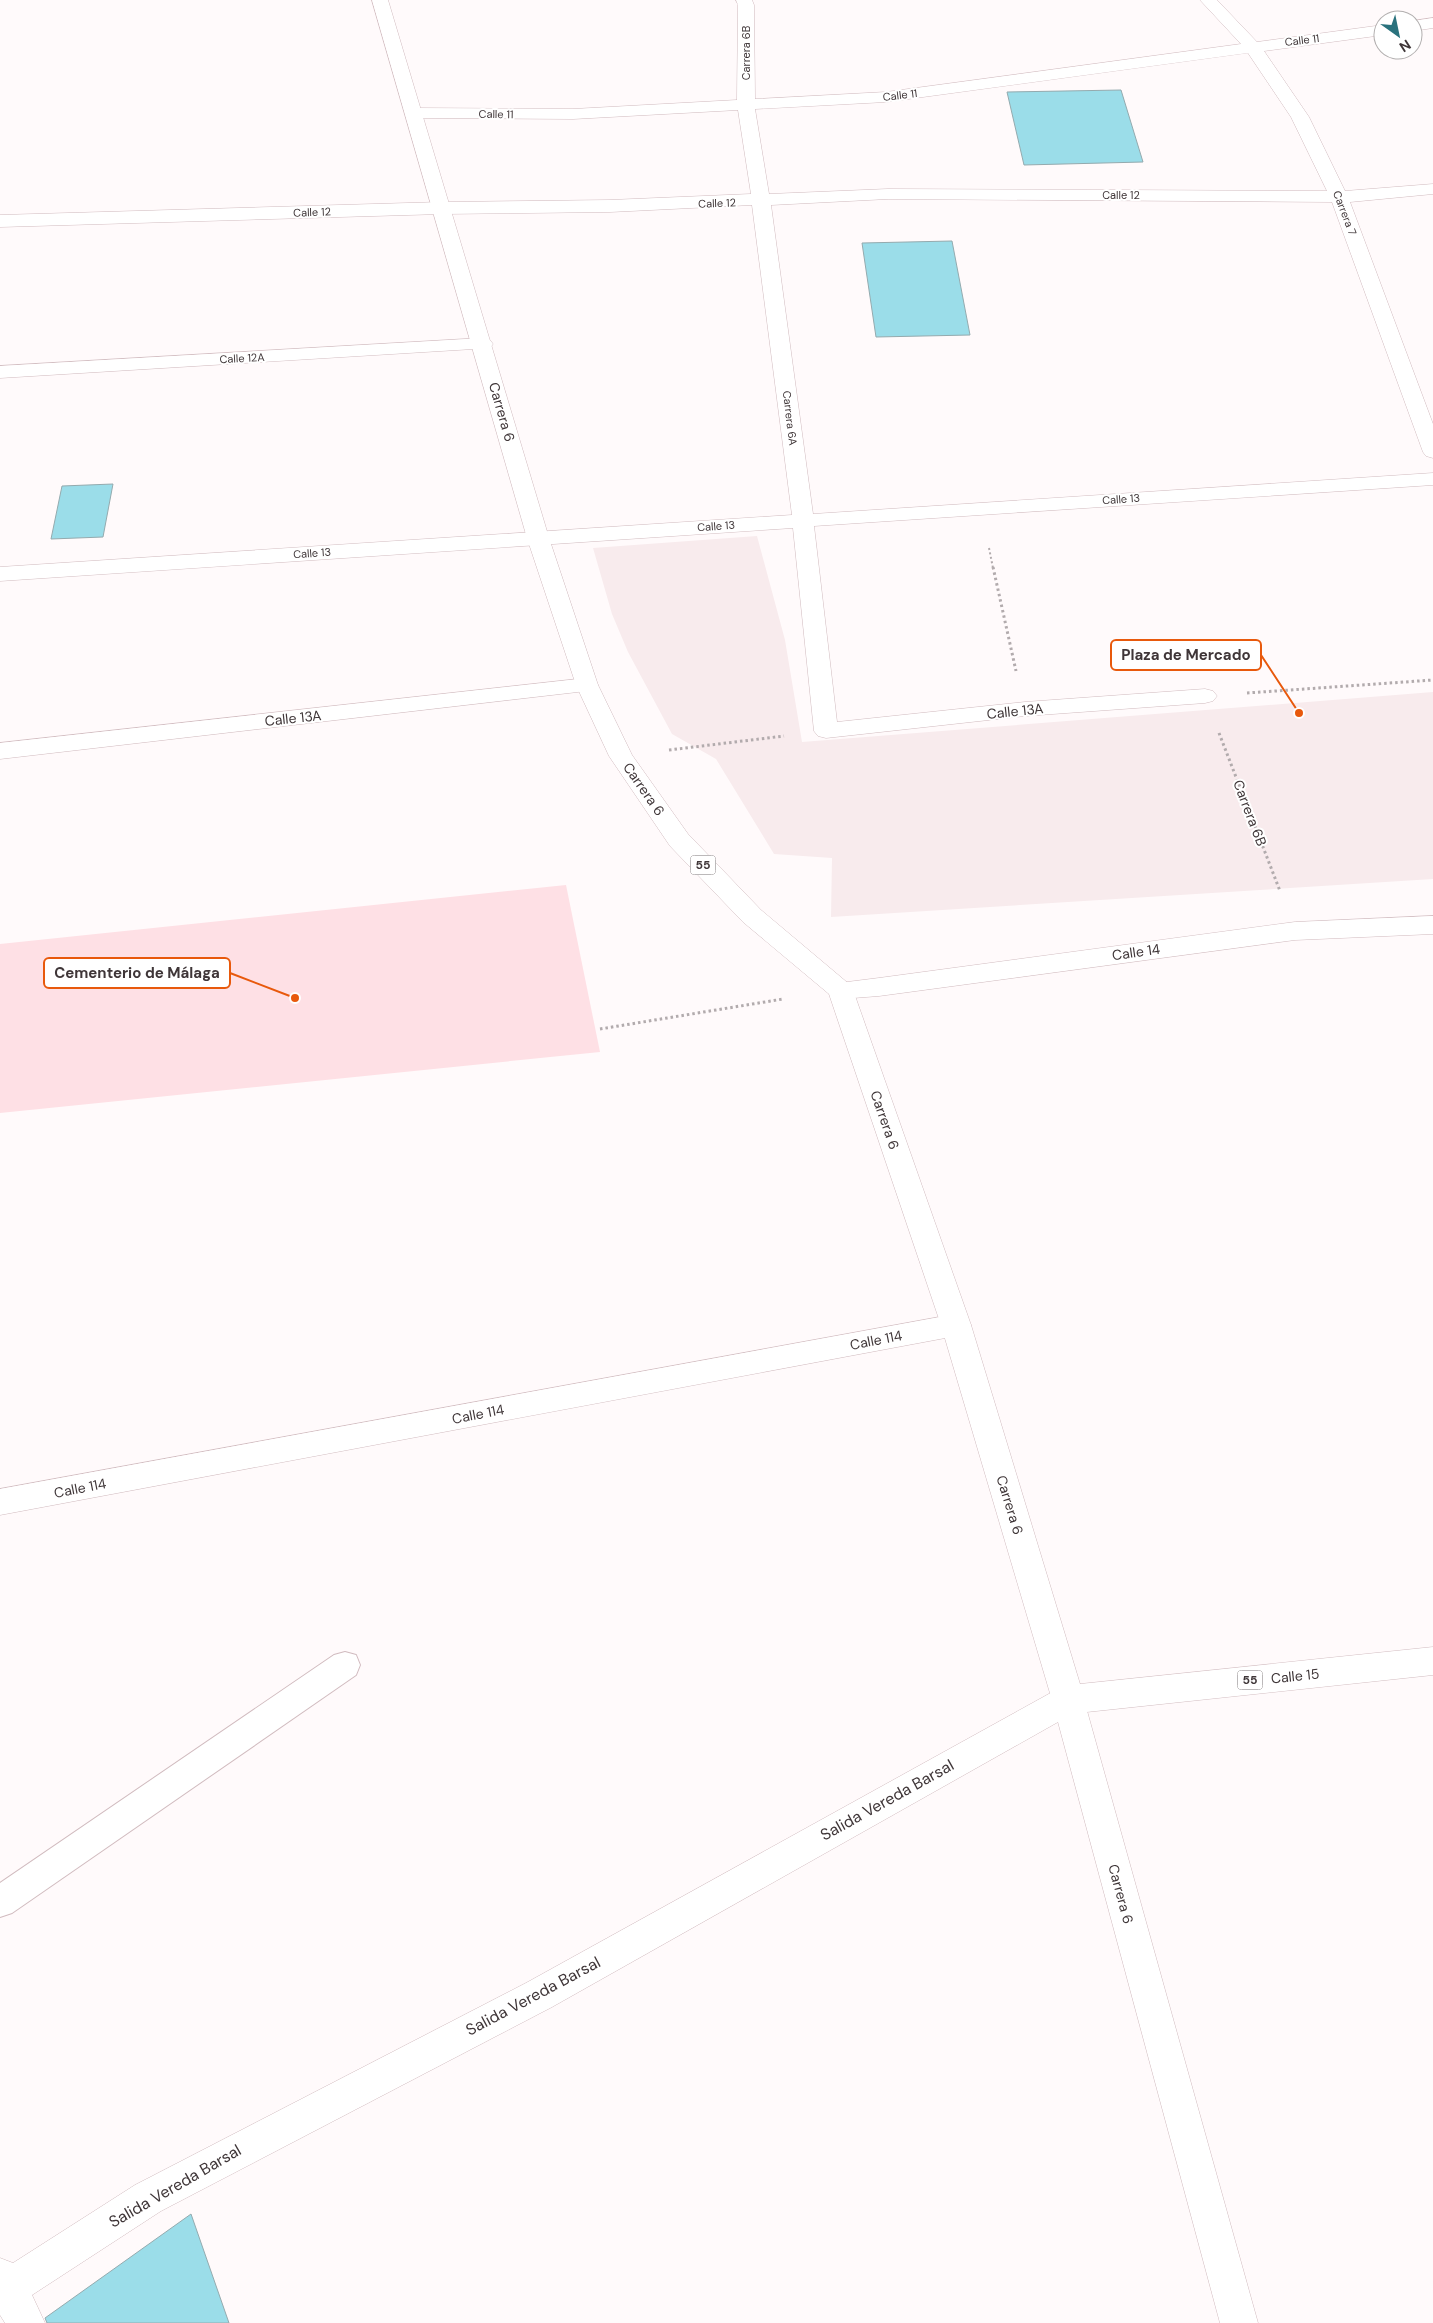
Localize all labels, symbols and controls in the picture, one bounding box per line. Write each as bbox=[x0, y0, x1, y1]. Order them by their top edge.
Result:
north arrow bbox=[1373, 10, 1423, 60]
street label: Carrera 6B bbox=[739, 25, 753, 80]
street label: Calle 11 bbox=[1284, 31, 1320, 49]
text: N bbox=[1396, 36, 1414, 56]
street label: Calle 11 bbox=[882, 86, 918, 104]
street label: Calle 11 bbox=[478, 107, 514, 121]
street label: Calle 12 bbox=[1102, 188, 1140, 202]
street label: Carrera 7 bbox=[1330, 189, 1360, 238]
street label: Calle 12 bbox=[698, 195, 736, 211]
street label: Calle 12 bbox=[293, 204, 331, 220]
street label: Calle 12A bbox=[219, 350, 265, 366]
street label: Carrera 6 bbox=[485, 380, 519, 444]
street label: Carrera 6A bbox=[780, 390, 800, 446]
street label: Calle 13 bbox=[1102, 491, 1140, 507]
street label: Calle 13 bbox=[697, 518, 735, 534]
street label: Calle 13 bbox=[293, 545, 331, 561]
callout: Plaza de Mercado bbox=[1111, 640, 1261, 670]
text: Plaza de Mercado bbox=[1121, 645, 1251, 665]
street label: Calle 13A bbox=[986, 699, 1044, 723]
street label: Calle 13A bbox=[264, 706, 322, 730]
street label: Carrera 6 bbox=[619, 759, 669, 819]
street label: Carrera 6B bbox=[1229, 777, 1271, 849]
road number: 55 bbox=[690, 856, 716, 874]
street label: Calle 14 bbox=[1111, 940, 1162, 964]
callout: Cementerio de Málaga bbox=[44, 958, 230, 988]
text: Cementerio de Málaga bbox=[54, 963, 220, 983]
street label: Carrera 6 bbox=[867, 1088, 903, 1152]
street label: Calle 114 bbox=[848, 1326, 904, 1354]
street label: Calle 114 bbox=[450, 1400, 506, 1428]
street label: Carrera 6 bbox=[992, 1473, 1028, 1537]
street label: Calle 114 bbox=[52, 1474, 108, 1502]
street label: Calle 15 bbox=[1270, 1665, 1320, 1687]
road number: 55 bbox=[1238, 1670, 1262, 1690]
street label: Salida Vereda Barsal bbox=[817, 1755, 957, 1845]
street label: Carrera 6 bbox=[1104, 1862, 1138, 1926]
street label: Salida Vereda Barsal bbox=[462, 1952, 604, 2040]
street label: Salida Vereda Barsal bbox=[105, 2140, 245, 2232]

